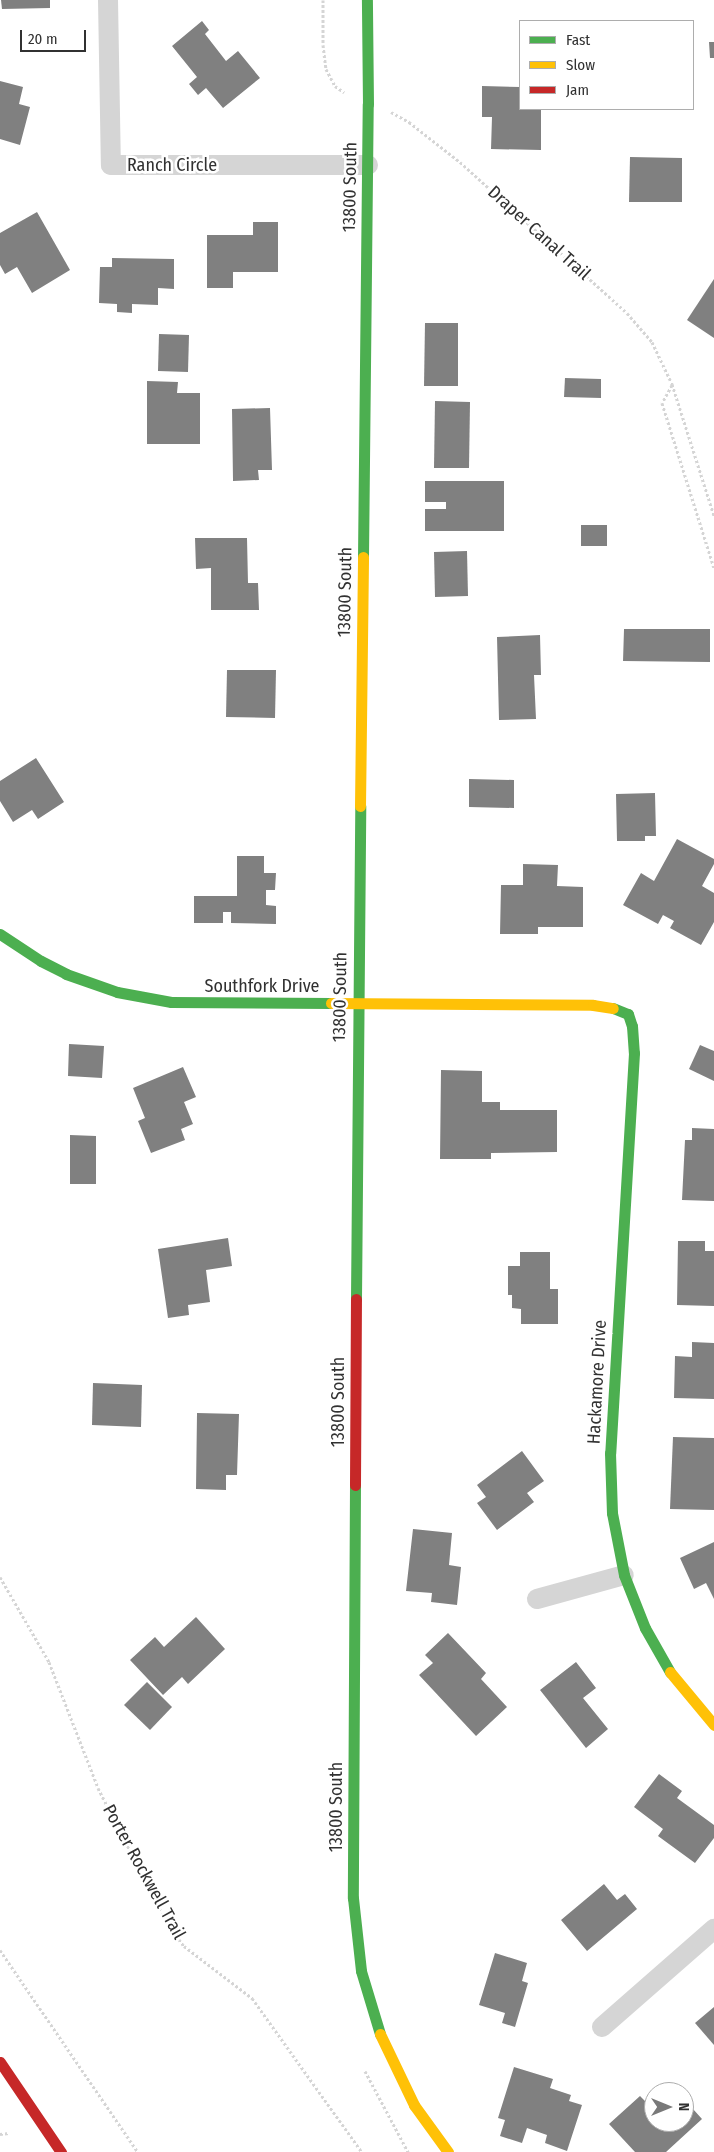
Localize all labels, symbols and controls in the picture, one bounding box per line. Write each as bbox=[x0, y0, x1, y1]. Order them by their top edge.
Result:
scale bar bbox=[22, 20, 89, 52]
legend bbox=[519, 20, 694, 110]
text: 20 m bbox=[28, 30, 58, 48]
text: Fast bbox=[566, 31, 590, 49]
text: Slow bbox=[566, 56, 595, 74]
text: Jam bbox=[566, 81, 589, 99]
street label: 13800 South bbox=[338, 142, 362, 232]
street label: Ranch Circle bbox=[127, 154, 217, 176]
street label: Draper Canal Trail bbox=[483, 181, 595, 285]
street label: 13800 South bbox=[333, 547, 357, 637]
street label: 13800 South bbox=[328, 952, 352, 1042]
street label: Southfork Drive bbox=[205, 975, 319, 997]
street label: Hackamore Drive bbox=[583, 1319, 611, 1445]
street label: 13800 South bbox=[327, 1357, 349, 1447]
street label: 13800 South bbox=[325, 1762, 347, 1852]
street label: Porter Rockwell Trail bbox=[98, 1801, 190, 1943]
north arrow bbox=[644, 2082, 694, 2132]
text: N bbox=[675, 2103, 692, 2111]

